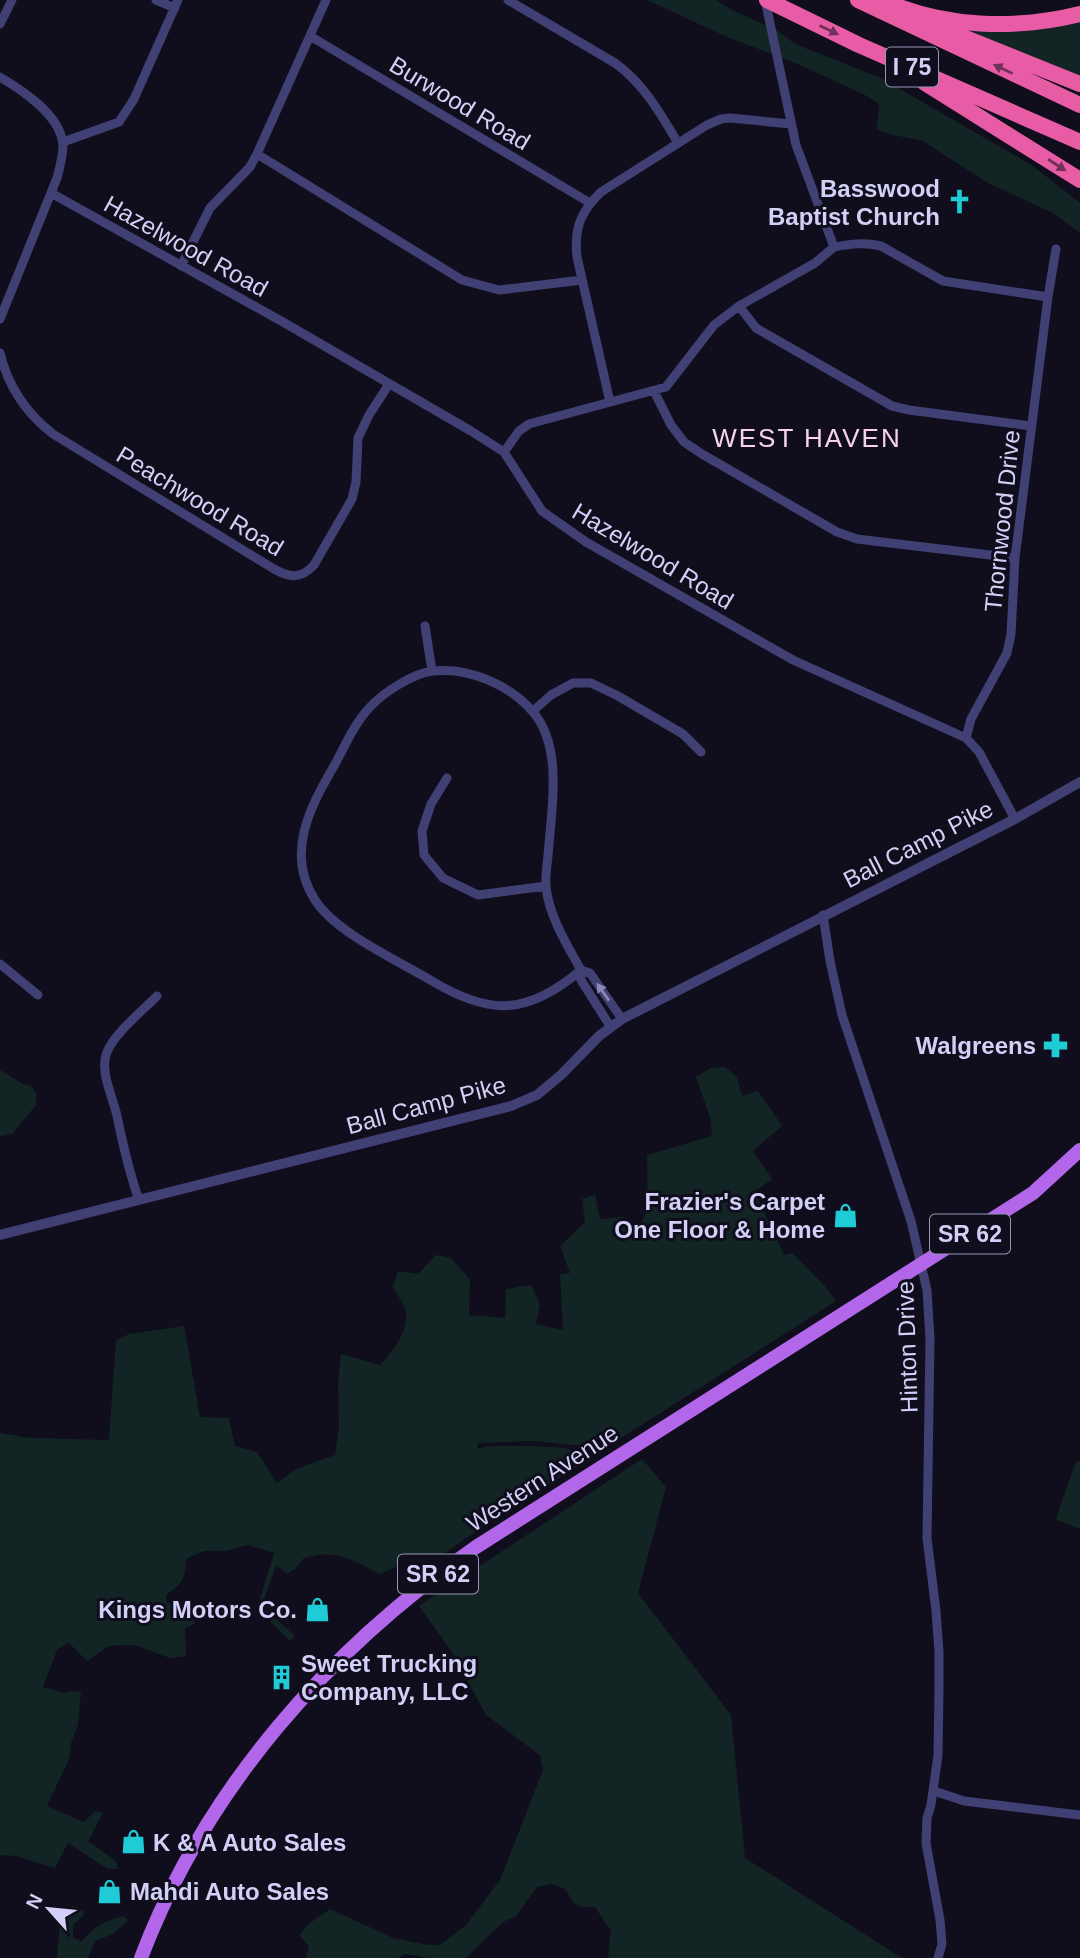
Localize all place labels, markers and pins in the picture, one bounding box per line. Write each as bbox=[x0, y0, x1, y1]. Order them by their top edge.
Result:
place label: Basswood Baptist Church bbox=[768, 175, 940, 230]
church icon: Basswood Baptist Church bbox=[946, 188, 974, 216]
pharmacy icon: Walgreens bbox=[1042, 1031, 1070, 1059]
place label: Walgreens bbox=[916, 1032, 1036, 1059]
place label: Frazier's Carpet One Floor & Home bbox=[614, 1188, 825, 1243]
shop icon: Frazier's Carpet One Floor & Home bbox=[831, 1201, 859, 1229]
shop icon: Kings Motors Co. bbox=[303, 1595, 331, 1623]
place label: Kings Motors Co. bbox=[98, 1596, 297, 1623]
place label: Sweet Trucking Company, LLC bbox=[301, 1650, 477, 1705]
building icon: Sweet Trucking Company, LLC bbox=[267, 1663, 295, 1691]
shop icon: K & A Auto Sales bbox=[119, 1828, 147, 1856]
place label: K & A Auto Sales bbox=[153, 1829, 346, 1856]
shop icon: Mahdi Auto Sales bbox=[96, 1877, 124, 1905]
place label: Mahdi Auto Sales bbox=[130, 1878, 329, 1905]

